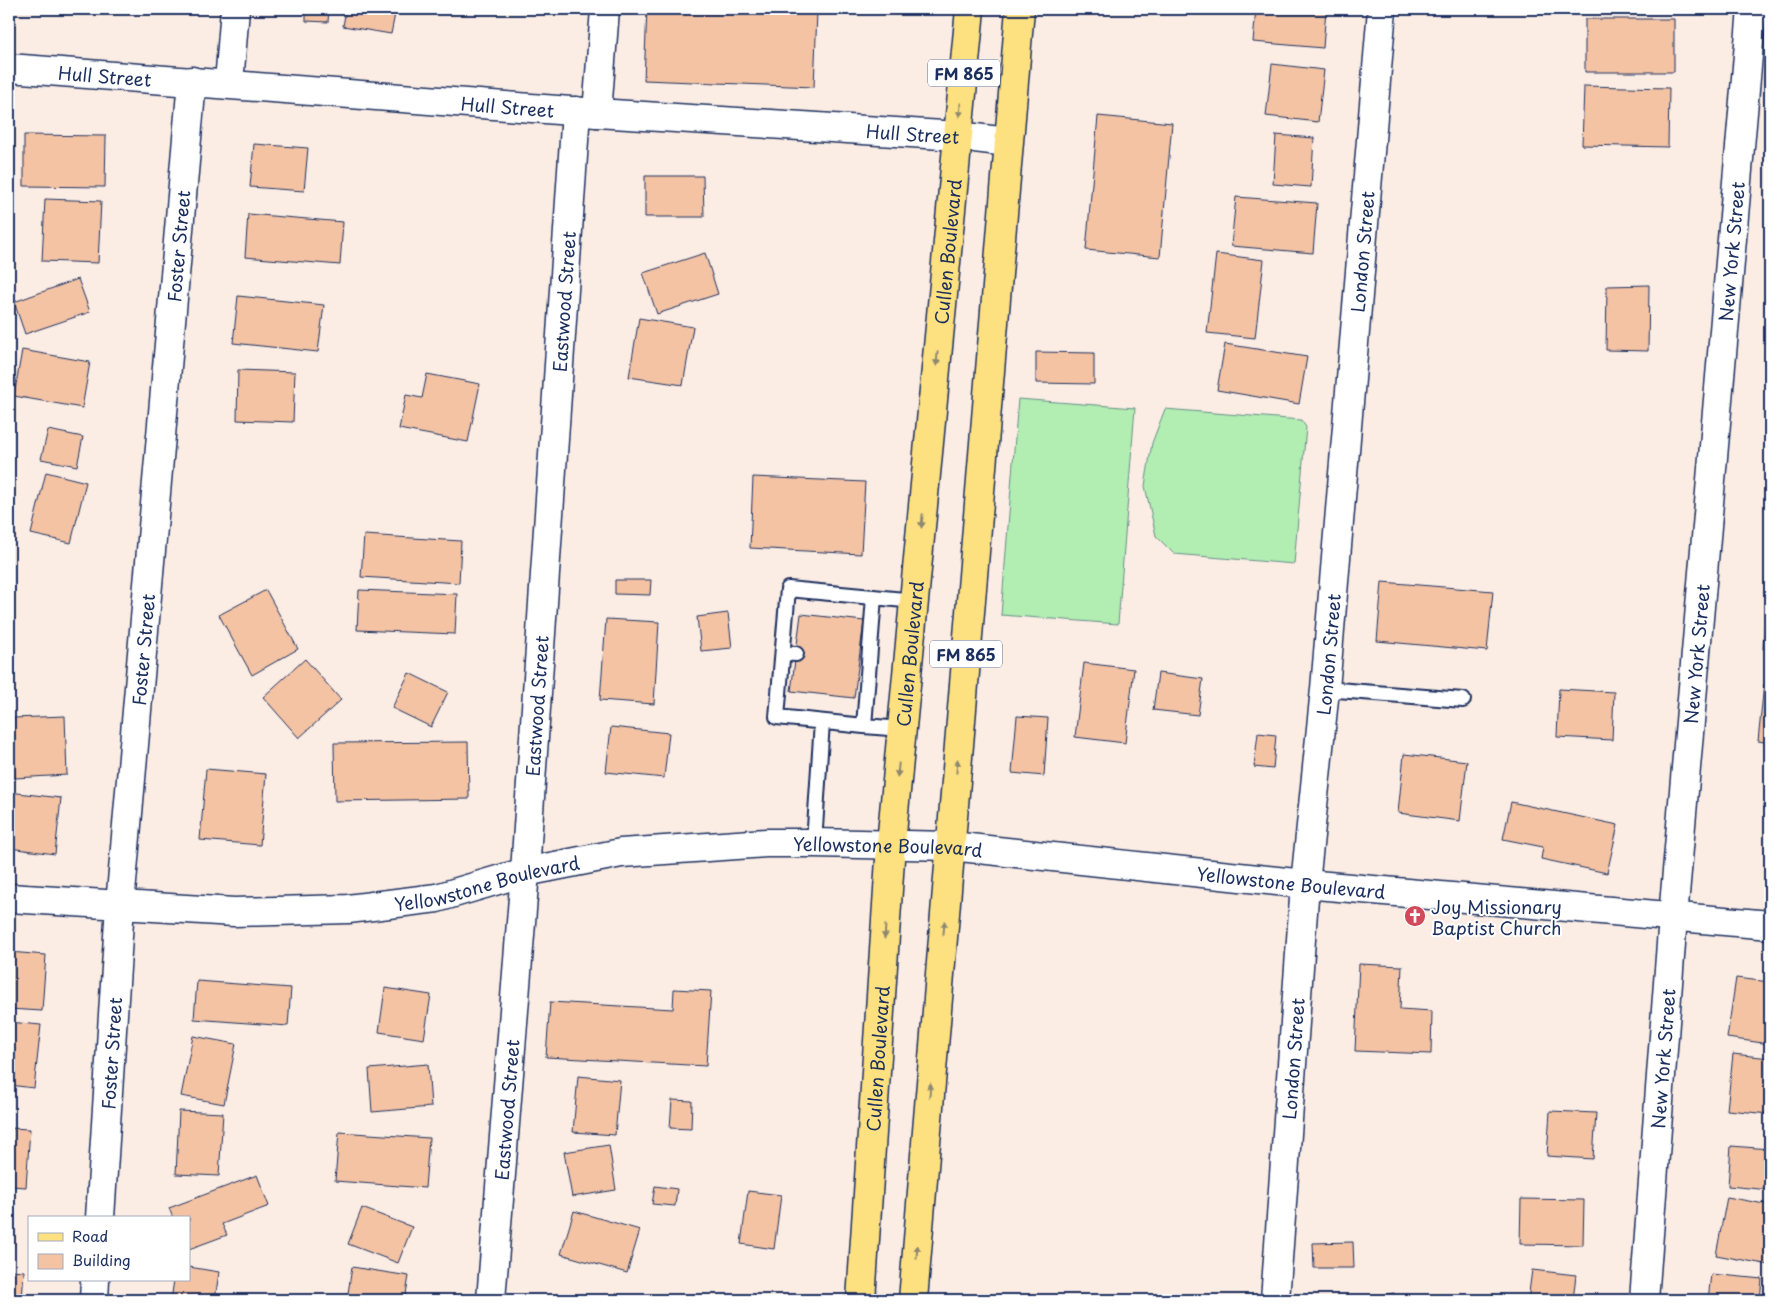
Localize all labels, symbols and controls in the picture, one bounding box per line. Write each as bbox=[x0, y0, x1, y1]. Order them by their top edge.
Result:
street label: Hull Street bbox=[57, 58, 152, 92]
road number: FM 865 bbox=[928, 59, 1000, 86]
street label: Hull Street bbox=[460, 89, 555, 123]
one-way arrow bbox=[956, 102, 964, 118]
street label: Hull Street bbox=[865, 117, 960, 150]
street label: Cullen Boulevard bbox=[927, 178, 967, 326]
street label: New York Street bbox=[1711, 180, 1750, 323]
street label: Foster Street bbox=[159, 189, 196, 303]
street label: London Street bbox=[1343, 190, 1380, 314]
street label: Eastwood Street bbox=[545, 230, 581, 373]
one-way arrow bbox=[933, 351, 941, 367]
one-way arrow bbox=[918, 513, 926, 529]
street label: Cullen Boulevard bbox=[889, 580, 929, 728]
street label: New York Street bbox=[1676, 583, 1715, 725]
street label: Foster Street bbox=[124, 592, 161, 707]
street label: London Street bbox=[1309, 592, 1346, 716]
street label: Eastwood Street bbox=[518, 634, 554, 777]
road number: FM 865 bbox=[930, 641, 1002, 668]
one-way arrow bbox=[954, 758, 962, 774]
one-way arrow bbox=[894, 762, 902, 778]
street label: Yellowstone Boulevard bbox=[793, 829, 984, 863]
street label: Yellowstone Boulevard bbox=[393, 848, 582, 917]
street label: Yellowstone Boulevard bbox=[1195, 859, 1387, 905]
place label: Joy Missionary Baptist Church bbox=[1431, 893, 1562, 941]
church icon: Joy Missionary Baptist Church bbox=[1403, 904, 1427, 928]
one-way arrow bbox=[940, 920, 948, 936]
one-way arrow bbox=[881, 924, 889, 940]
street label: Cullen Boulevard bbox=[859, 985, 895, 1132]
street label: New York Street bbox=[1644, 988, 1681, 1130]
street label: Foster Street bbox=[93, 996, 128, 1110]
street label: London Street bbox=[1275, 997, 1310, 1120]
street label: Eastwood Street bbox=[487, 1038, 525, 1181]
one-way arrow bbox=[927, 1081, 935, 1097]
legend bbox=[28, 1216, 190, 1282]
text: Road bbox=[72, 1224, 108, 1247]
one-way arrow bbox=[913, 1243, 921, 1259]
text: Building bbox=[72, 1248, 131, 1271]

